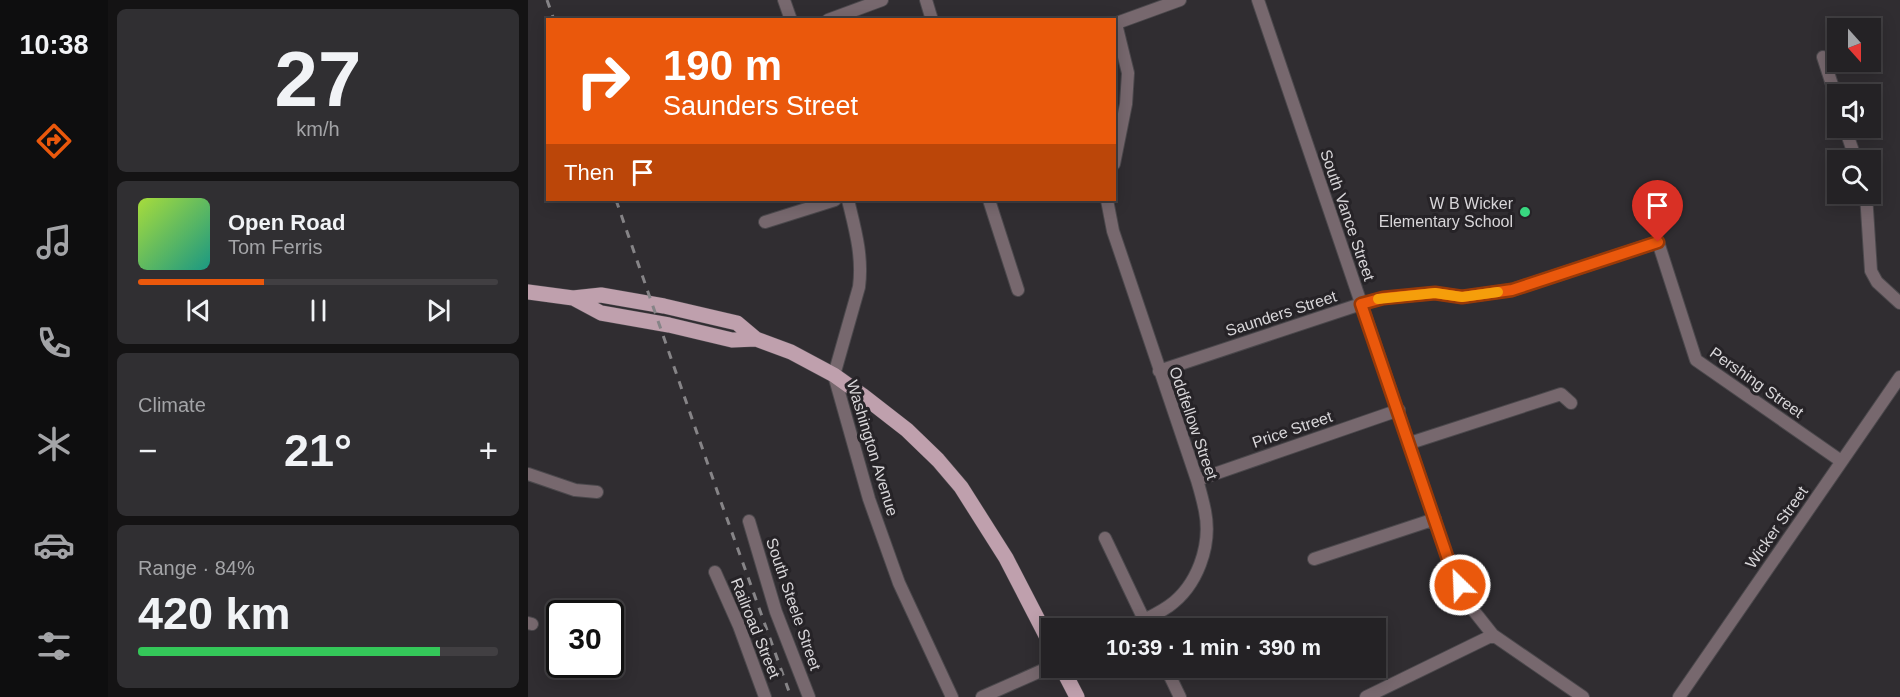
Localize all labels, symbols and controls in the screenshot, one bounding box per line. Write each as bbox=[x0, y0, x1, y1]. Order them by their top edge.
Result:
north arrow bbox=[1827, 18, 1881, 72]
map controls bbox=[1827, 18, 1881, 204]
text: 10:38 bbox=[19, 30, 89, 60]
text: 27 bbox=[275, 35, 361, 123]
icon: right bbox=[564, 42, 642, 120]
text: 190 m bbox=[663, 42, 782, 89]
button: sound bbox=[1827, 84, 1881, 138]
text: Saunders Street bbox=[663, 91, 858, 121]
text: km/h bbox=[296, 118, 340, 140]
icon: directions bbox=[33, 120, 75, 162]
street label: South Vance Street bbox=[1317, 147, 1378, 283]
button: search bbox=[1827, 150, 1881, 204]
icon: arrive bbox=[626, 156, 659, 189]
text: Then bbox=[564, 160, 614, 185]
pin bbox=[1632, 180, 1683, 242]
icon: arrive bbox=[1641, 189, 1674, 222]
place label: W B Wicker Elementary School bbox=[1379, 195, 1514, 230]
marker: W B Wicker Elementary School bbox=[1518, 205, 1532, 219]
text: Open Road bbox=[228, 210, 345, 235]
icon: music bbox=[33, 221, 75, 263]
text: Tom Ferris bbox=[228, 236, 322, 258]
street label: Saunders Street bbox=[1224, 287, 1339, 339]
icon: previous bbox=[182, 294, 215, 327]
icon: pause bbox=[302, 294, 335, 327]
icon: next bbox=[422, 294, 455, 327]
icon: phone bbox=[33, 322, 75, 364]
street label: Pershing Street bbox=[1707, 344, 1807, 421]
street label: Oddfellow Street bbox=[1166, 364, 1221, 482]
street label: Washington Avenue bbox=[844, 378, 901, 518]
text: Climate bbox=[138, 394, 206, 416]
street label: Price Street bbox=[1250, 408, 1335, 451]
icon: climate bbox=[33, 423, 75, 465]
text: 21° bbox=[284, 425, 352, 476]
text: − bbox=[138, 432, 157, 469]
text: + bbox=[479, 432, 498, 469]
street label: Wicker Street bbox=[1742, 483, 1811, 571]
icon: car bbox=[33, 524, 75, 566]
street label: South Steele Street bbox=[763, 536, 824, 673]
position arrow bbox=[1428, 553, 1492, 617]
text: Range · 84% bbox=[138, 557, 255, 579]
street label: Railroad Street bbox=[728, 576, 784, 681]
text: 420 km bbox=[138, 588, 291, 639]
speed limit sign: 30 bbox=[546, 600, 624, 678]
icon: filters bbox=[33, 625, 75, 667]
text: 10:39 · 1 min · 390 m bbox=[1106, 635, 1321, 660]

